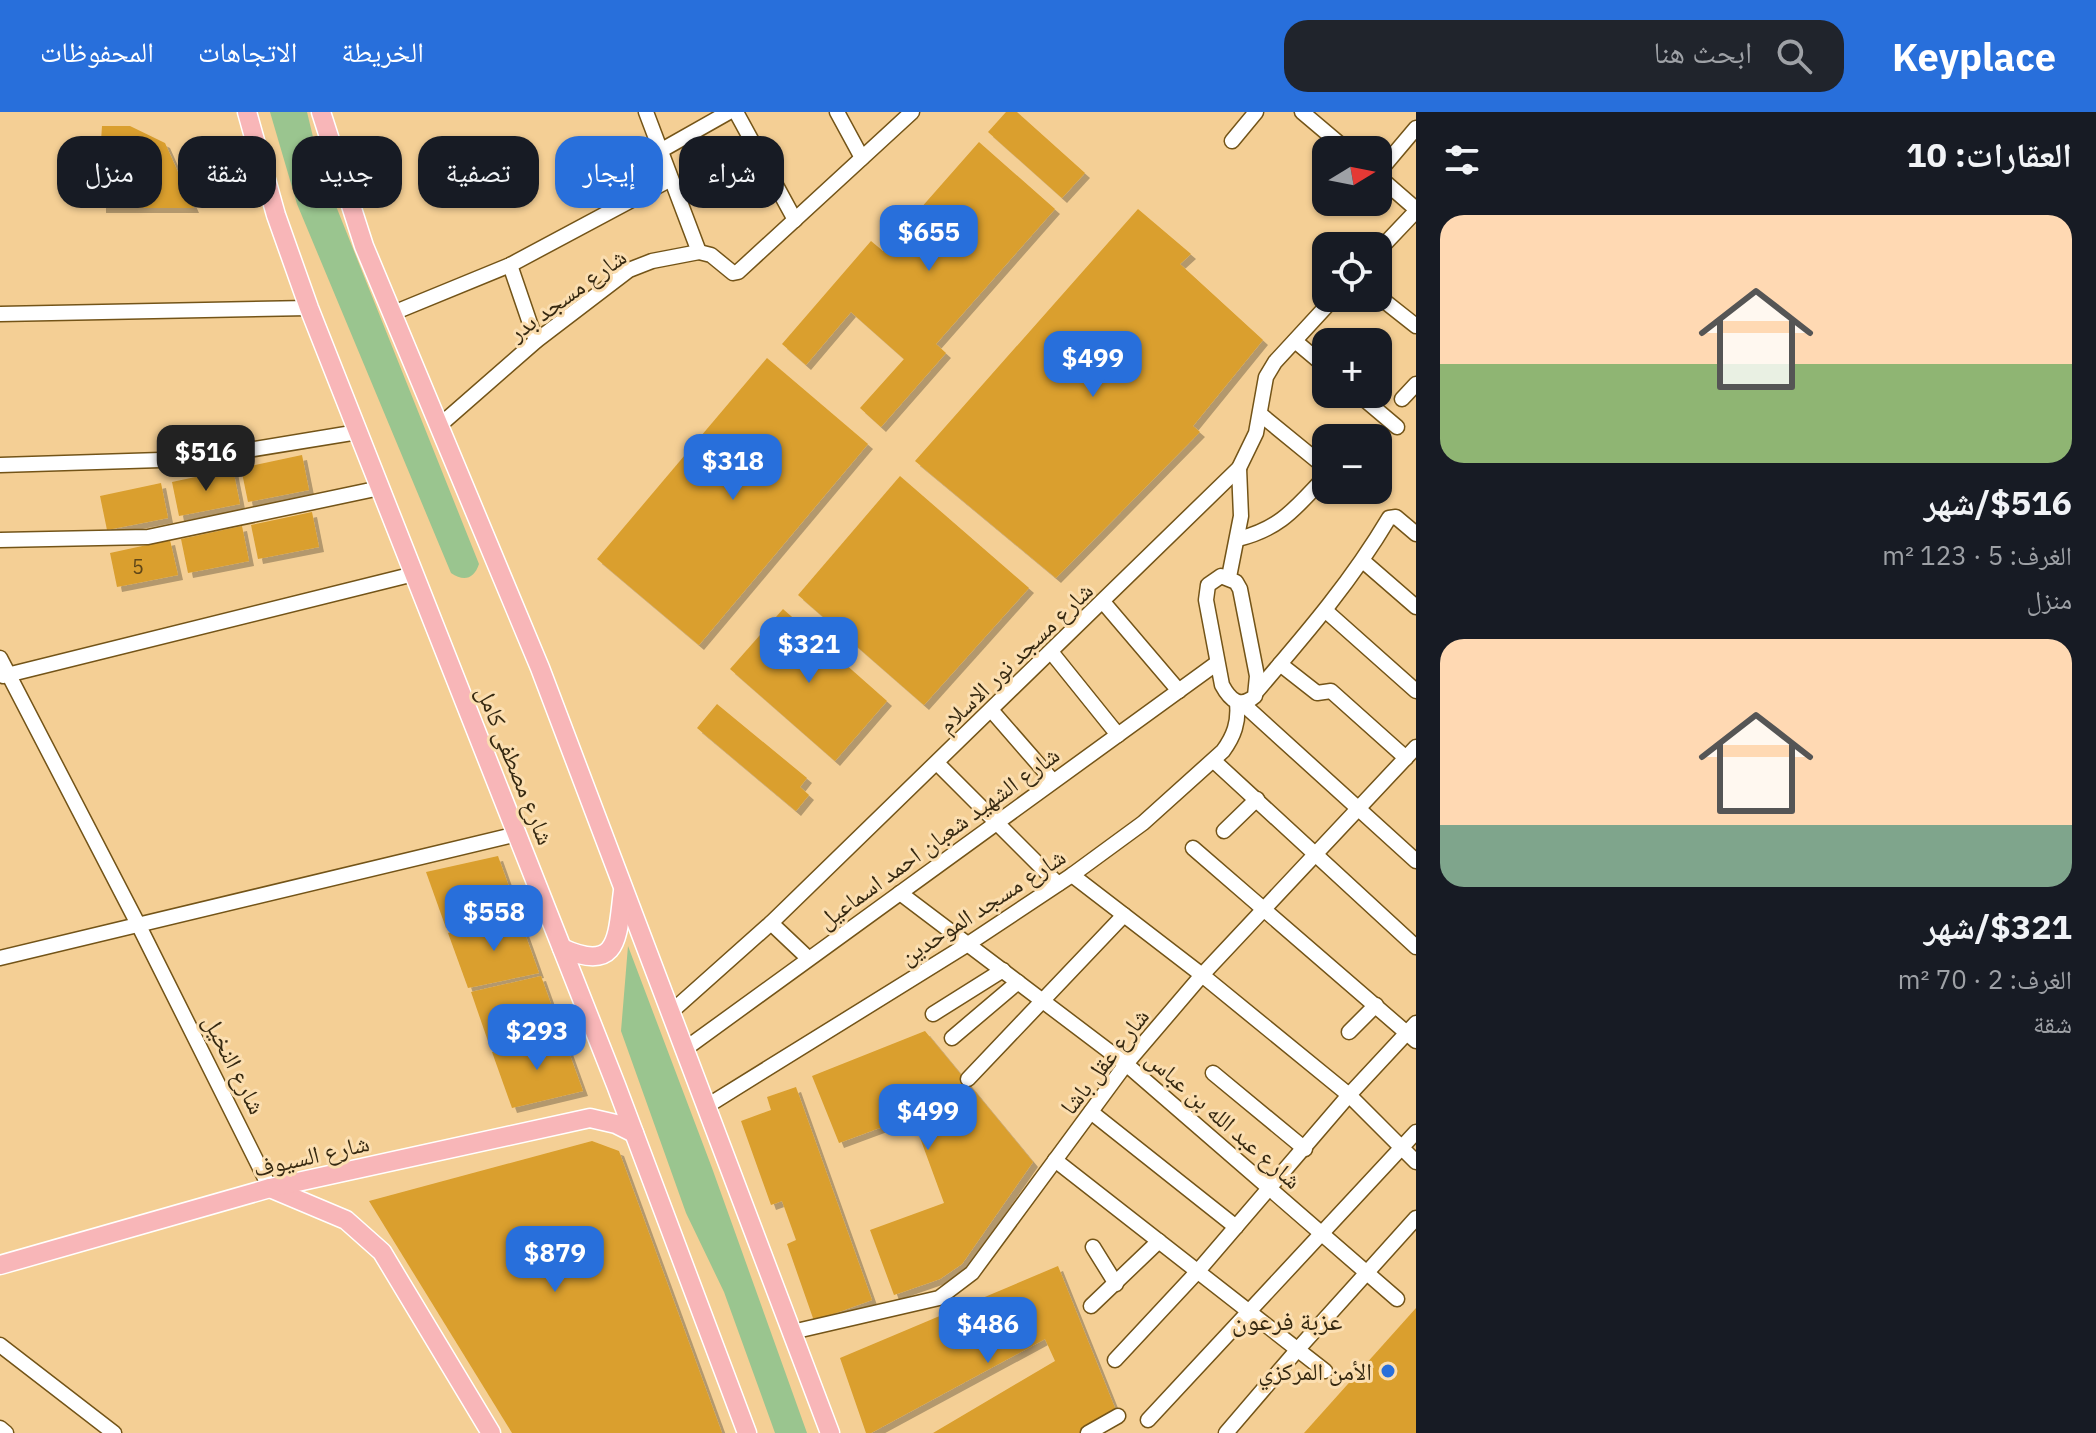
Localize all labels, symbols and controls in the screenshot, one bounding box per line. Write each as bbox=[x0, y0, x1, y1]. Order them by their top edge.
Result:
search box bbox=[1284, 20, 1844, 92]
text: ابحث هنا bbox=[1654, 32, 1752, 71]
text: Keyplace bbox=[1892, 32, 2056, 81]
text: المحفوظات bbox=[40, 33, 154, 70]
text: الاتجاهات bbox=[198, 33, 297, 70]
text: الخريطة bbox=[341, 33, 424, 70]
icon: search bbox=[1772, 34, 1816, 78]
text: العقارات: 10 bbox=[1906, 132, 2072, 176]
chip: منزل bbox=[57, 136, 162, 208]
chip: شقة bbox=[178, 136, 276, 208]
chip: جديد bbox=[292, 136, 402, 208]
chip: تصفية bbox=[418, 136, 539, 208]
chip: إيجار bbox=[555, 136, 663, 208]
chip: شراء bbox=[679, 136, 784, 208]
north arrow bbox=[1312, 136, 1392, 216]
map controls bbox=[1312, 136, 1392, 504]
icon: filters bbox=[1440, 138, 1484, 182]
pin: $655 bbox=[882, 205, 976, 273]
text: $655 bbox=[898, 214, 960, 248]
button: locate bbox=[1312, 232, 1392, 312]
street label: شارع مسجد بدر bbox=[501, 240, 632, 348]
icon: home bbox=[1684, 267, 1828, 411]
button: + bbox=[1312, 328, 1392, 408]
pin: $499 bbox=[1046, 331, 1140, 399]
text: $499 bbox=[1062, 340, 1124, 374]
button: − bbox=[1312, 424, 1392, 504]
pin: $516 bbox=[159, 425, 253, 493]
text: $516 bbox=[175, 434, 237, 468]
pin: $318 bbox=[686, 434, 780, 502]
text: $318 bbox=[702, 443, 764, 477]
text: $516/شهر bbox=[1924, 480, 2072, 524]
text: الغرف: 5 · 123 m² bbox=[1882, 538, 2072, 572]
house number: 5 bbox=[132, 553, 144, 580]
street label: شارع مسجد نور الاسلام bbox=[930, 575, 1100, 740]
text: منزل bbox=[2027, 582, 2072, 616]
pin: $321 bbox=[762, 617, 856, 685]
text: $321 bbox=[778, 626, 840, 660]
street label: شارع مصطفى كامل bbox=[470, 681, 562, 849]
icon: home bbox=[1684, 691, 1828, 835]
street label: شارع الشهيد شعبان احمد اسماعيل bbox=[811, 738, 1065, 936]
street label: شارع مسجد الموحدين bbox=[893, 840, 1071, 972]
pin: $558 bbox=[447, 885, 541, 953]
text: $558 bbox=[463, 894, 525, 928]
text: $321/شهر bbox=[1924, 904, 2072, 948]
text: الغرف: 2 · 70 m² bbox=[1898, 962, 2072, 996]
street label: شارع عقل باشا bbox=[1052, 1001, 1156, 1121]
pin: $293 bbox=[490, 1004, 584, 1072]
text: شقة bbox=[2033, 1006, 2072, 1040]
street label: شارع النخيل bbox=[196, 1009, 274, 1119]
text: $293 bbox=[506, 1013, 568, 1047]
street label: شارع عبد الله بن عباس bbox=[1139, 1042, 1309, 1196]
pin: $499 bbox=[881, 1084, 975, 1152]
text: $499 bbox=[897, 1093, 959, 1127]
street label: شارع السيوف bbox=[250, 1126, 372, 1184]
pin: $879 bbox=[508, 1226, 602, 1294]
text: $879 bbox=[524, 1235, 586, 1269]
pin: $486 bbox=[941, 1297, 1035, 1365]
district label: عزبة فرعون bbox=[1232, 1303, 1342, 1337]
text: $486 bbox=[957, 1306, 1019, 1340]
place label: الأمن المركزي bbox=[1258, 1355, 1372, 1391]
marker: الأمن المركزي bbox=[1379, 1362, 1397, 1380]

